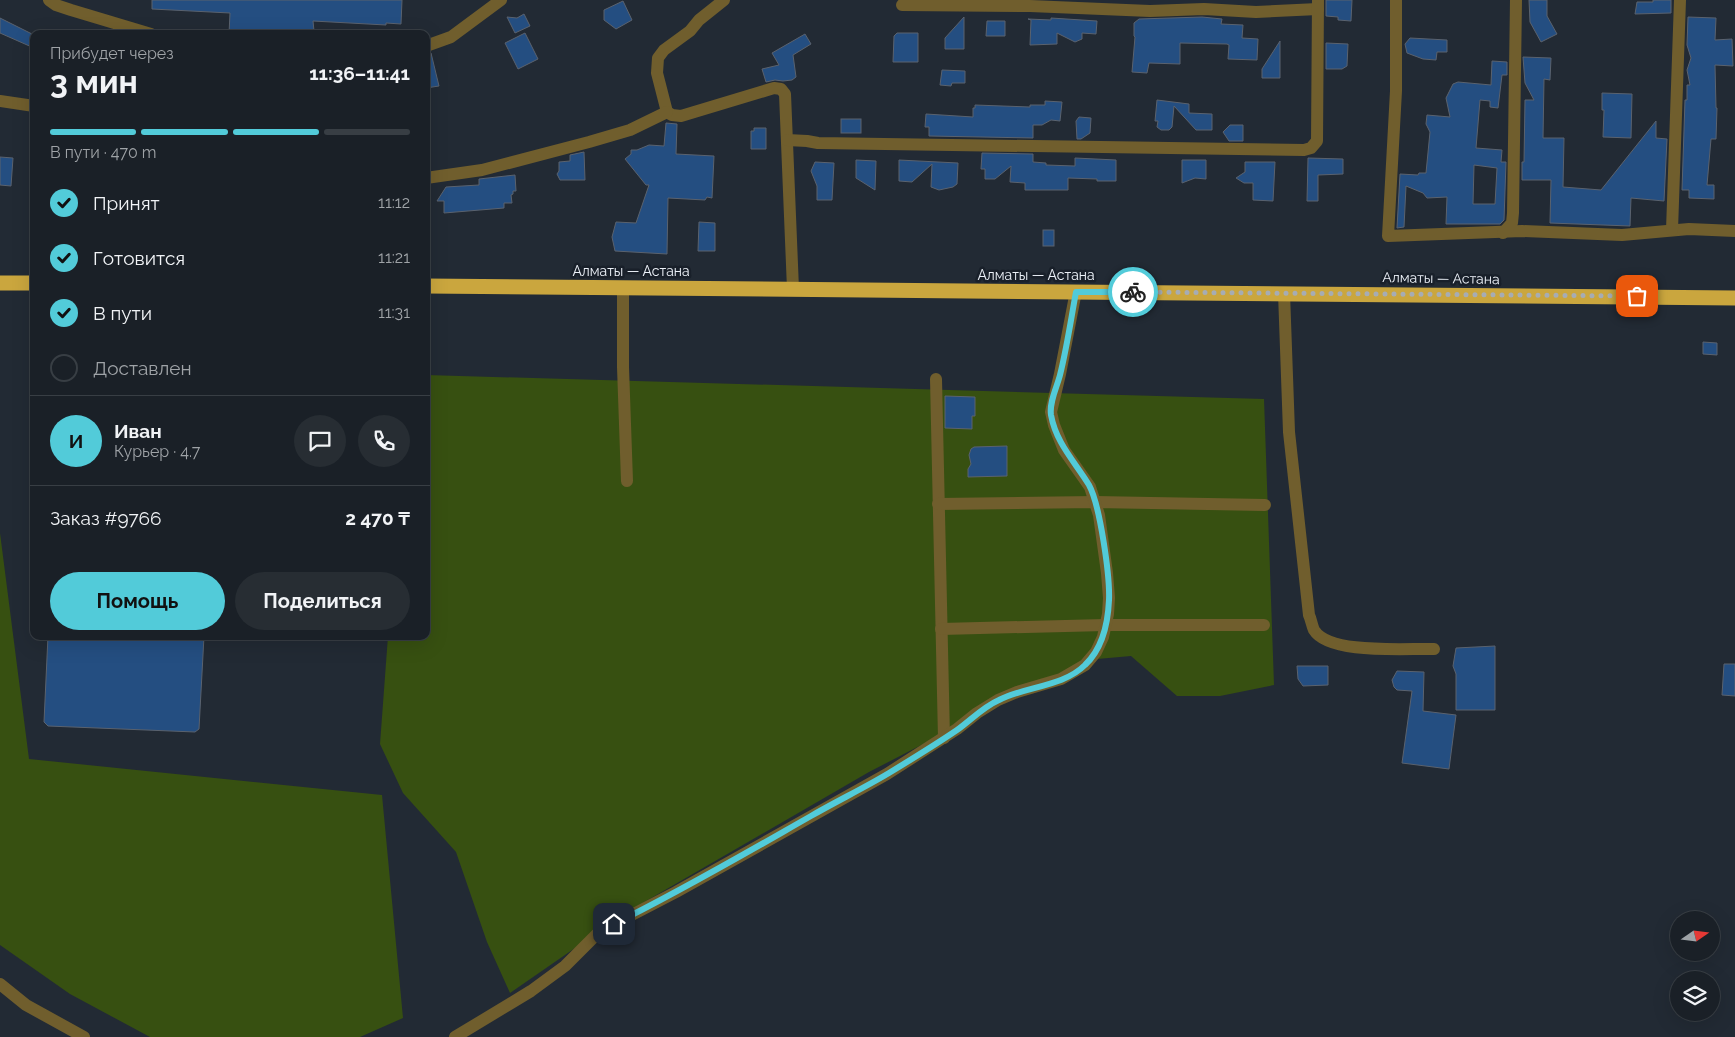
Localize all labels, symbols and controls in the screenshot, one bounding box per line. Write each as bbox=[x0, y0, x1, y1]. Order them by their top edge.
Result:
text: Прибудет через bbox=[50, 44, 174, 63]
text: 11:36–11:41 bbox=[309, 62, 410, 84]
text: 3 мин bbox=[50, 63, 138, 100]
text: В пути · 470 m bbox=[50, 143, 157, 162]
icon: check bbox=[50, 189, 78, 217]
text: Принят bbox=[93, 192, 160, 214]
text: 11:12 bbox=[378, 193, 410, 212]
icon: check bbox=[50, 244, 78, 272]
text: Готовится bbox=[93, 247, 185, 269]
text: 11:21 bbox=[378, 248, 410, 267]
street label: Алматы — Астана bbox=[572, 263, 690, 279]
street label: Алматы — Астана bbox=[977, 267, 1095, 283]
courier bbox=[1108, 267, 1158, 317]
street label: Алматы — Астана bbox=[1382, 269, 1500, 287]
pin bbox=[1616, 275, 1658, 317]
icon: bike bbox=[1119, 278, 1147, 306]
icon: bag bbox=[1623, 282, 1651, 310]
icon: check bbox=[50, 299, 78, 327]
text: В пути bbox=[93, 302, 152, 324]
text: 11:31 bbox=[378, 303, 410, 322]
text: Доставлен bbox=[93, 357, 192, 379]
button: chat bbox=[294, 415, 346, 467]
button: phone bbox=[358, 415, 410, 467]
text: Иван bbox=[114, 420, 162, 442]
text: И bbox=[69, 430, 83, 452]
text: Курьер · 4.7 bbox=[114, 442, 200, 461]
text: Заказ #9766 bbox=[50, 507, 162, 529]
text: 2 470 ₸ bbox=[345, 507, 410, 529]
button: Помощь bbox=[50, 572, 225, 630]
button: Поделиться bbox=[235, 572, 410, 630]
pin bbox=[593, 903, 635, 945]
icon: home bbox=[600, 910, 628, 938]
north arrow bbox=[1670, 911, 1720, 961]
map controls bbox=[1670, 911, 1720, 1021]
button: layers bbox=[1670, 971, 1720, 1021]

